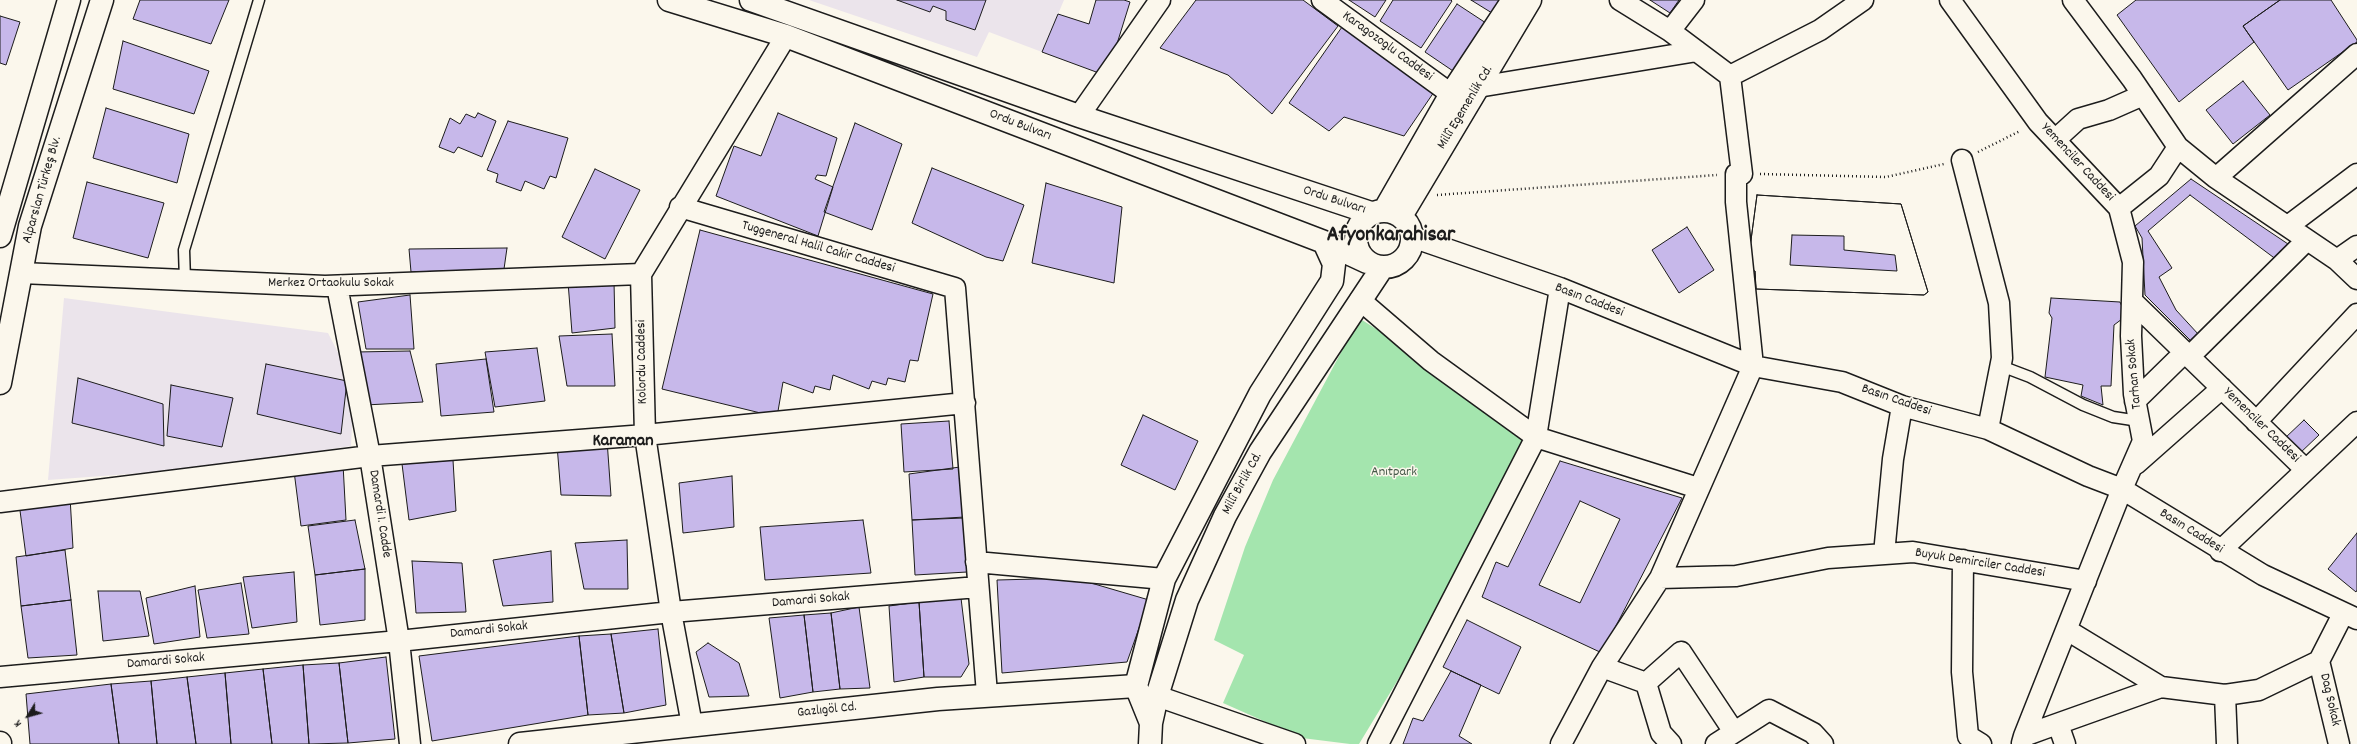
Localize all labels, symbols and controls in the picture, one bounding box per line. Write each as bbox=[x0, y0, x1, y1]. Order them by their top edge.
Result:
street label: Karagozoglu Caddesi bbox=[1338, 8, 1436, 86]
street label: Millî Egemenlik Cd. bbox=[1434, 63, 1498, 153]
street label: Ordu Bulvarı bbox=[987, 106, 1053, 146]
street label: Yemenciler Caddesi bbox=[2036, 120, 2118, 206]
street label: Alparslan Türkeş Blv. bbox=[20, 134, 66, 246]
street label: Ordu Bulvarı bbox=[1300, 183, 1368, 219]
street label: Tuggeneral Halil Cakir Caddesi bbox=[739, 218, 897, 278]
district label: Afyonkarahisar bbox=[1327, 224, 1455, 250]
street label: Merkez Ortaokulu Sokak bbox=[268, 276, 394, 292]
street label: Basın Caddesi bbox=[1552, 280, 1626, 322]
street label: Kolordu Caddesi bbox=[634, 320, 652, 404]
street label: Tarhan Sokak bbox=[2124, 338, 2146, 410]
street label: Basın Caddesi bbox=[1859, 381, 1933, 421]
street label: Yemenciler Caddesi bbox=[2219, 385, 2303, 467]
district label: Karaman bbox=[592, 432, 654, 454]
street label: Millî Birlik Cd. bbox=[1219, 450, 1267, 518]
park label: Anıtpark bbox=[1371, 465, 1417, 481]
street label: Damardi 1. Cadde bbox=[364, 469, 394, 559]
street label: Basın Caddesi bbox=[2156, 506, 2226, 558]
street label: Buyuk Demirciler Caddesi bbox=[1914, 545, 2046, 583]
street label: Damardi Sokak bbox=[771, 589, 851, 613]
street label: Damardi Sokak bbox=[449, 619, 529, 643]
street label: Damardi Sokak bbox=[126, 650, 206, 674]
street label: Dag Sokak bbox=[2315, 672, 2343, 728]
north arrow bbox=[8, 696, 48, 736]
street label: Gazlıgöl Cd. bbox=[797, 700, 857, 722]
text: K bbox=[10, 716, 26, 730]

